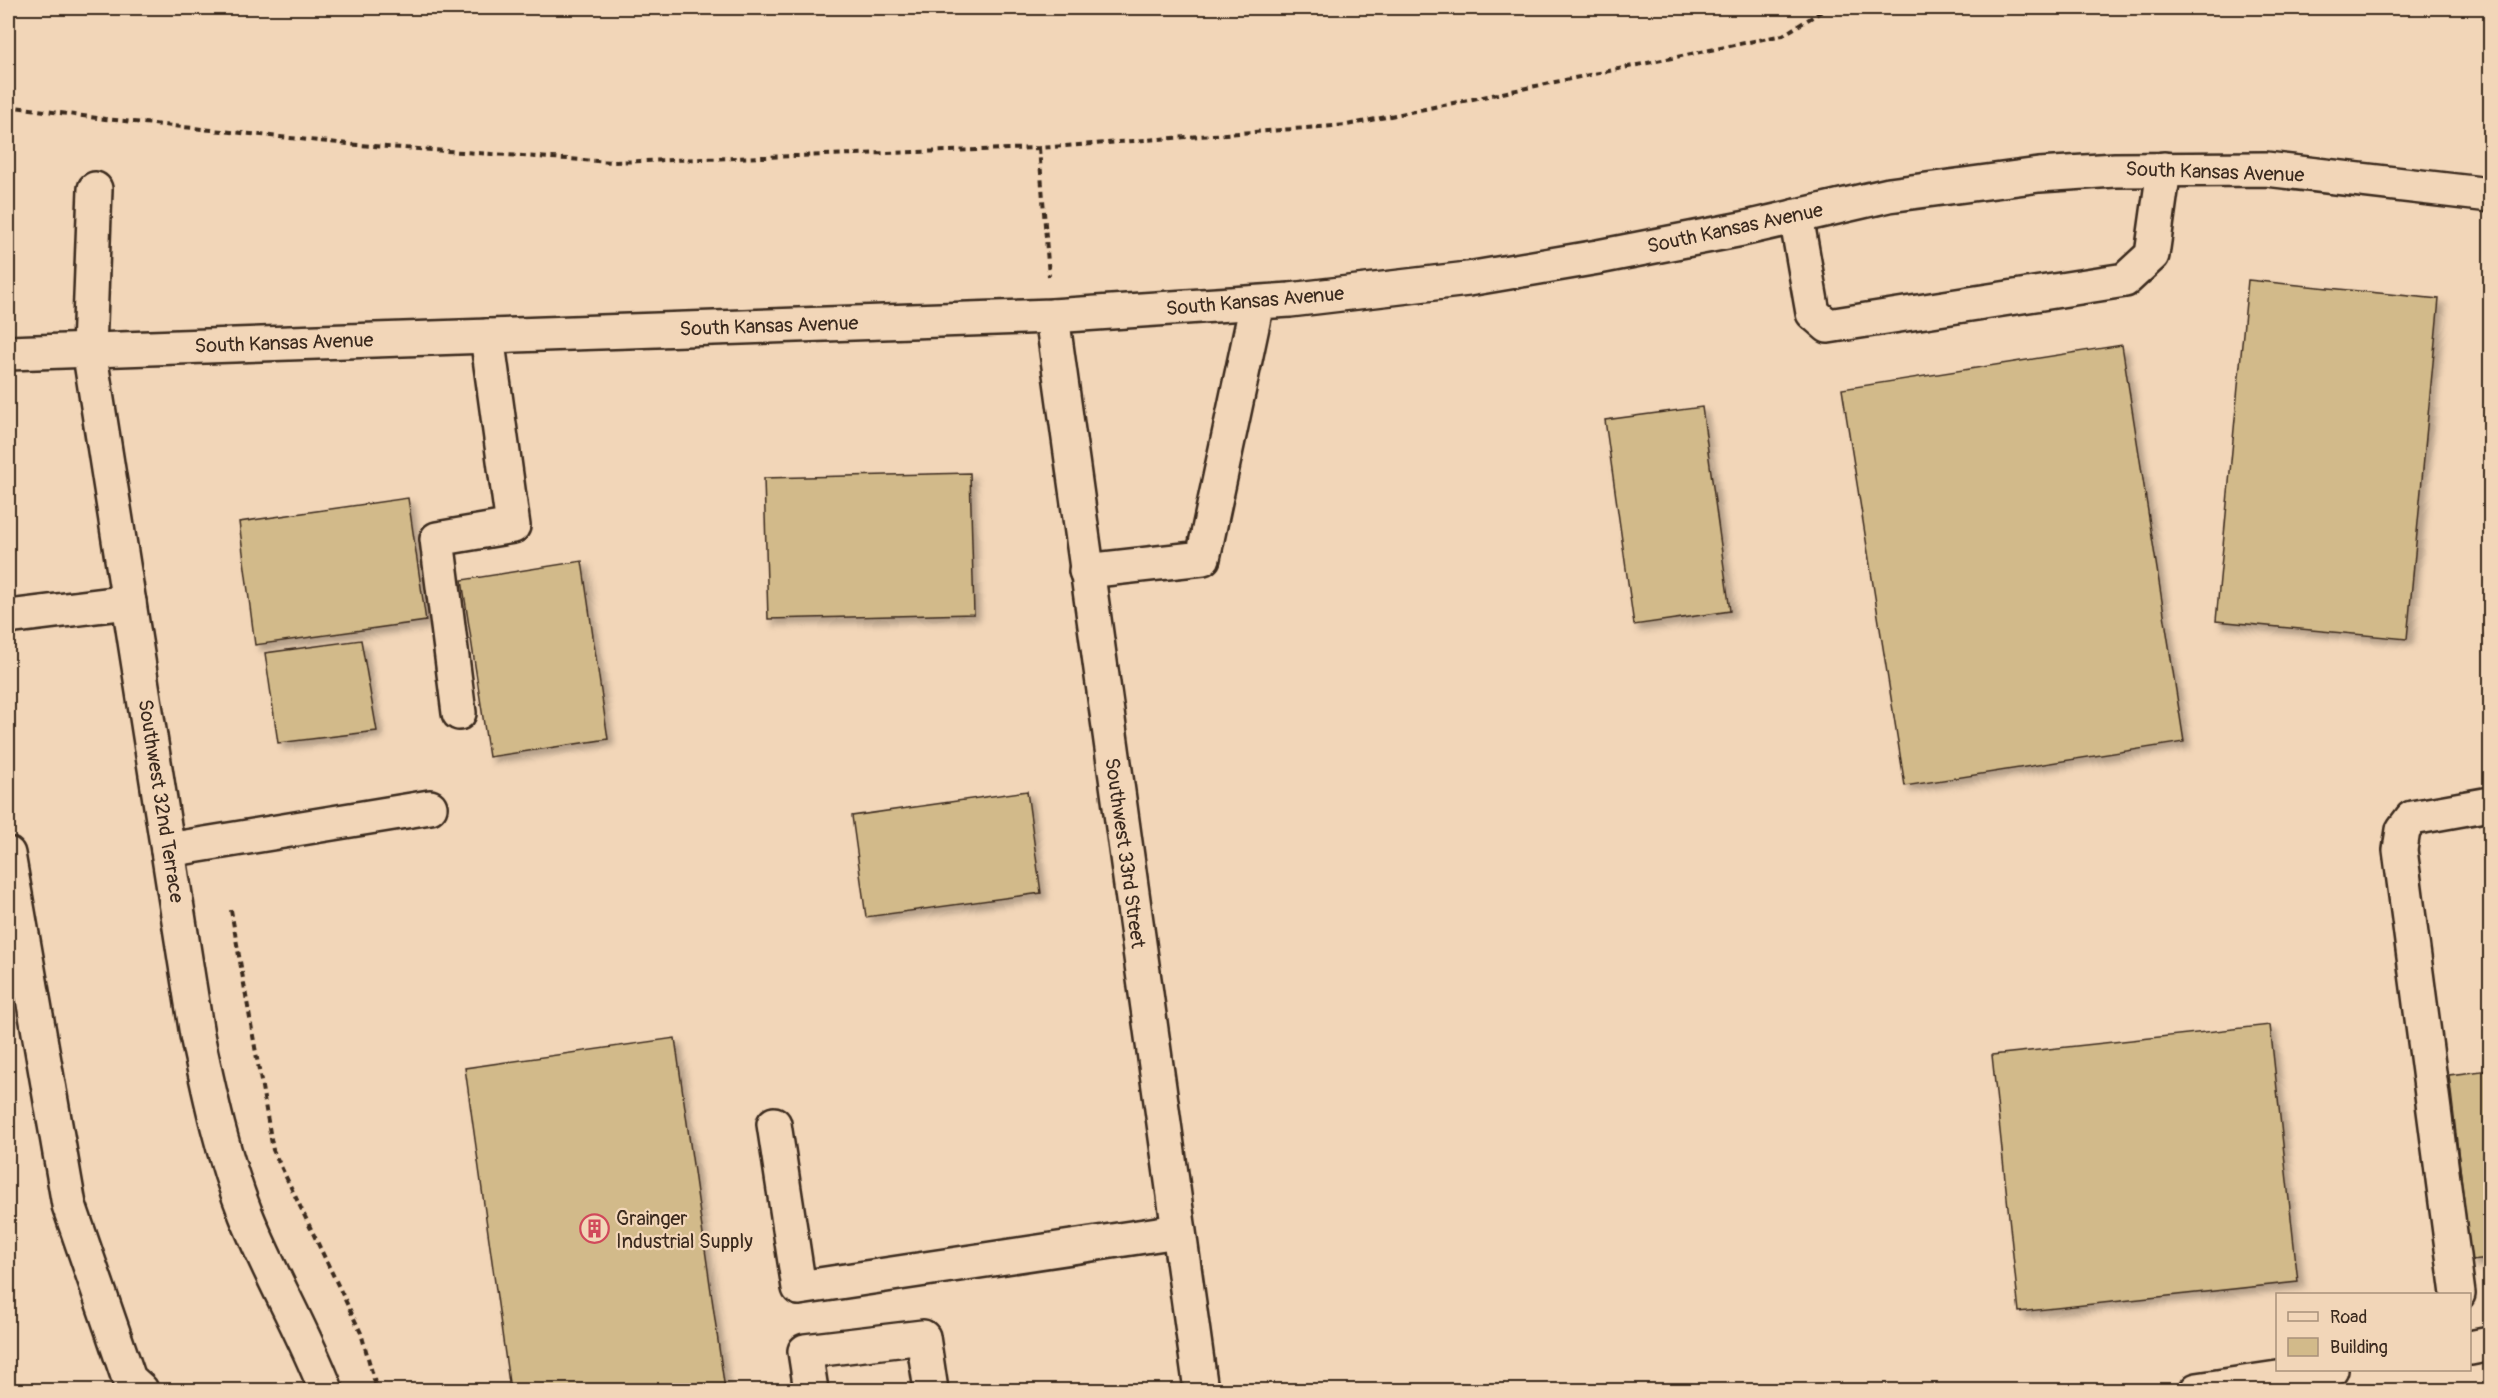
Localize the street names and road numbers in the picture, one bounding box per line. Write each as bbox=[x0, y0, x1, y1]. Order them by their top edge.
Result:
street label: South Kansas Avenue bbox=[2125, 156, 2305, 188]
street label: South Kansas Avenue bbox=[1645, 197, 1825, 259]
street label: South Kansas Avenue bbox=[1165, 281, 1345, 321]
street label: South Kansas Avenue bbox=[679, 310, 859, 342]
street label: South Kansas Avenue bbox=[194, 327, 374, 359]
street label: Southwest 32nd Terrace bbox=[133, 697, 189, 905]
street label: Southwest 33rd Street bbox=[1099, 756, 1151, 951]

